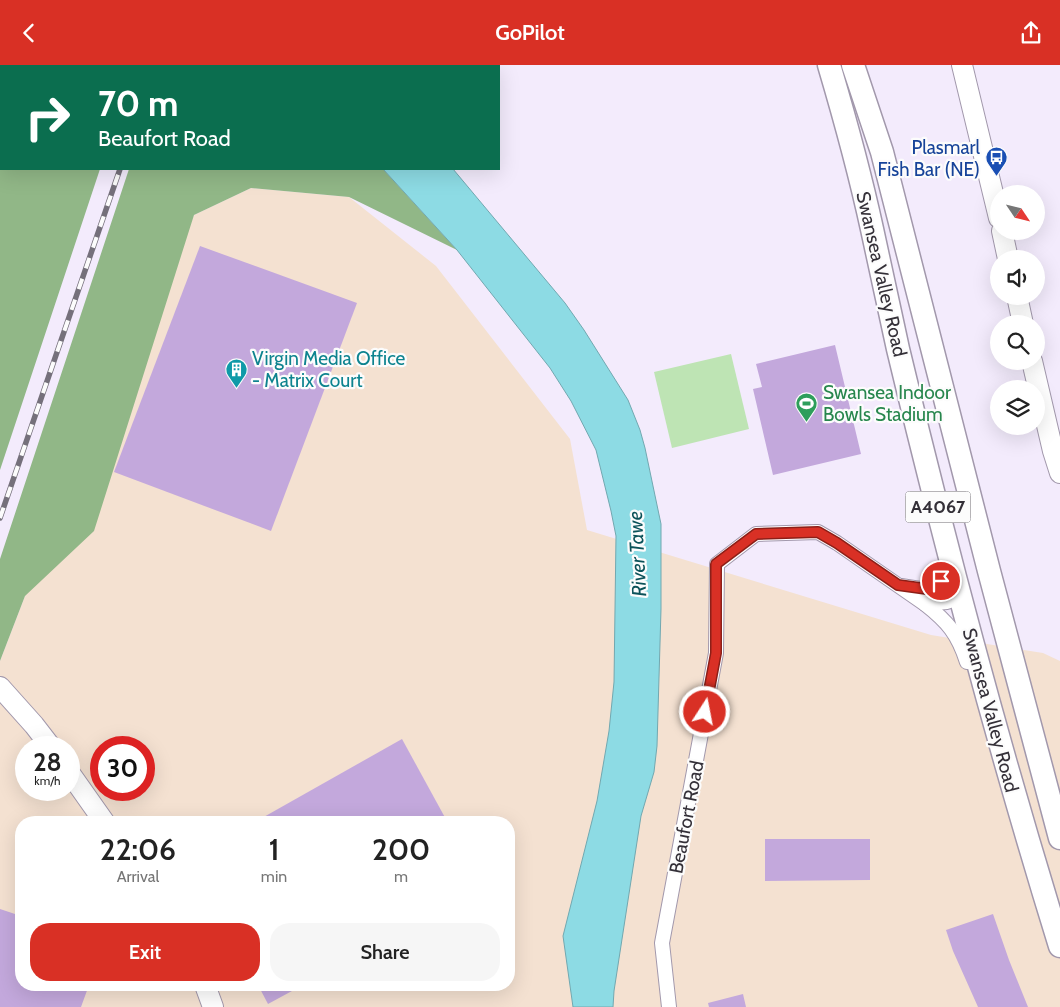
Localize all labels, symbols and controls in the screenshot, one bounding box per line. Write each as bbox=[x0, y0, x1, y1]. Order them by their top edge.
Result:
icon: back bbox=[15, 19, 43, 47]
text: GoPilot bbox=[495, 19, 565, 46]
icon: share bbox=[1017, 19, 1045, 47]
text: 70 m bbox=[98, 82, 179, 125]
icon: right bbox=[15, 85, 80, 150]
text: Beaufort Road bbox=[98, 125, 231, 152]
place label: Plasmarl Fish Bar (NE) bbox=[877, 136, 981, 181]
bus stop icon: Plasmarl Fish Bar (NE) bbox=[984, 146, 1008, 177]
north arrow bbox=[990, 185, 1045, 240]
map controls bbox=[990, 185, 1045, 435]
street label: Swansea Valley Road bbox=[851, 189, 912, 359]
button: sound bbox=[990, 250, 1045, 305]
button: search bbox=[990, 315, 1045, 370]
place label: Virgin Media Office - Matrix Court bbox=[252, 347, 406, 392]
building icon: Virgin Media Office - Matrix Court bbox=[224, 357, 248, 388]
button: layers bbox=[990, 380, 1045, 435]
place label: Swansea Indoor Bowls Stadium bbox=[823, 381, 951, 426]
sports icon: Swansea Indoor Bowls Stadium bbox=[795, 391, 819, 422]
road number: A4067 bbox=[906, 492, 970, 523]
water label: River Tawe bbox=[623, 511, 651, 597]
pin bbox=[920, 560, 962, 602]
icon: arrive bbox=[927, 567, 955, 595]
street label: Swansea Valley Road bbox=[958, 626, 1023, 795]
position arrow bbox=[678, 685, 730, 737]
speed limit sign: 30 bbox=[90, 736, 155, 801]
text: 28 bbox=[33, 747, 62, 777]
street label: Beaufort Road bbox=[664, 759, 709, 876]
text: km/h bbox=[34, 773, 61, 788]
text: 22:06 bbox=[100, 831, 176, 868]
text: 1 bbox=[269, 831, 279, 868]
text: 200 bbox=[372, 831, 430, 868]
text: Arrival bbox=[117, 867, 159, 886]
text: min bbox=[261, 867, 287, 886]
text: m bbox=[394, 867, 408, 886]
button: Exit bbox=[30, 923, 260, 981]
button: Share bbox=[270, 923, 500, 981]

